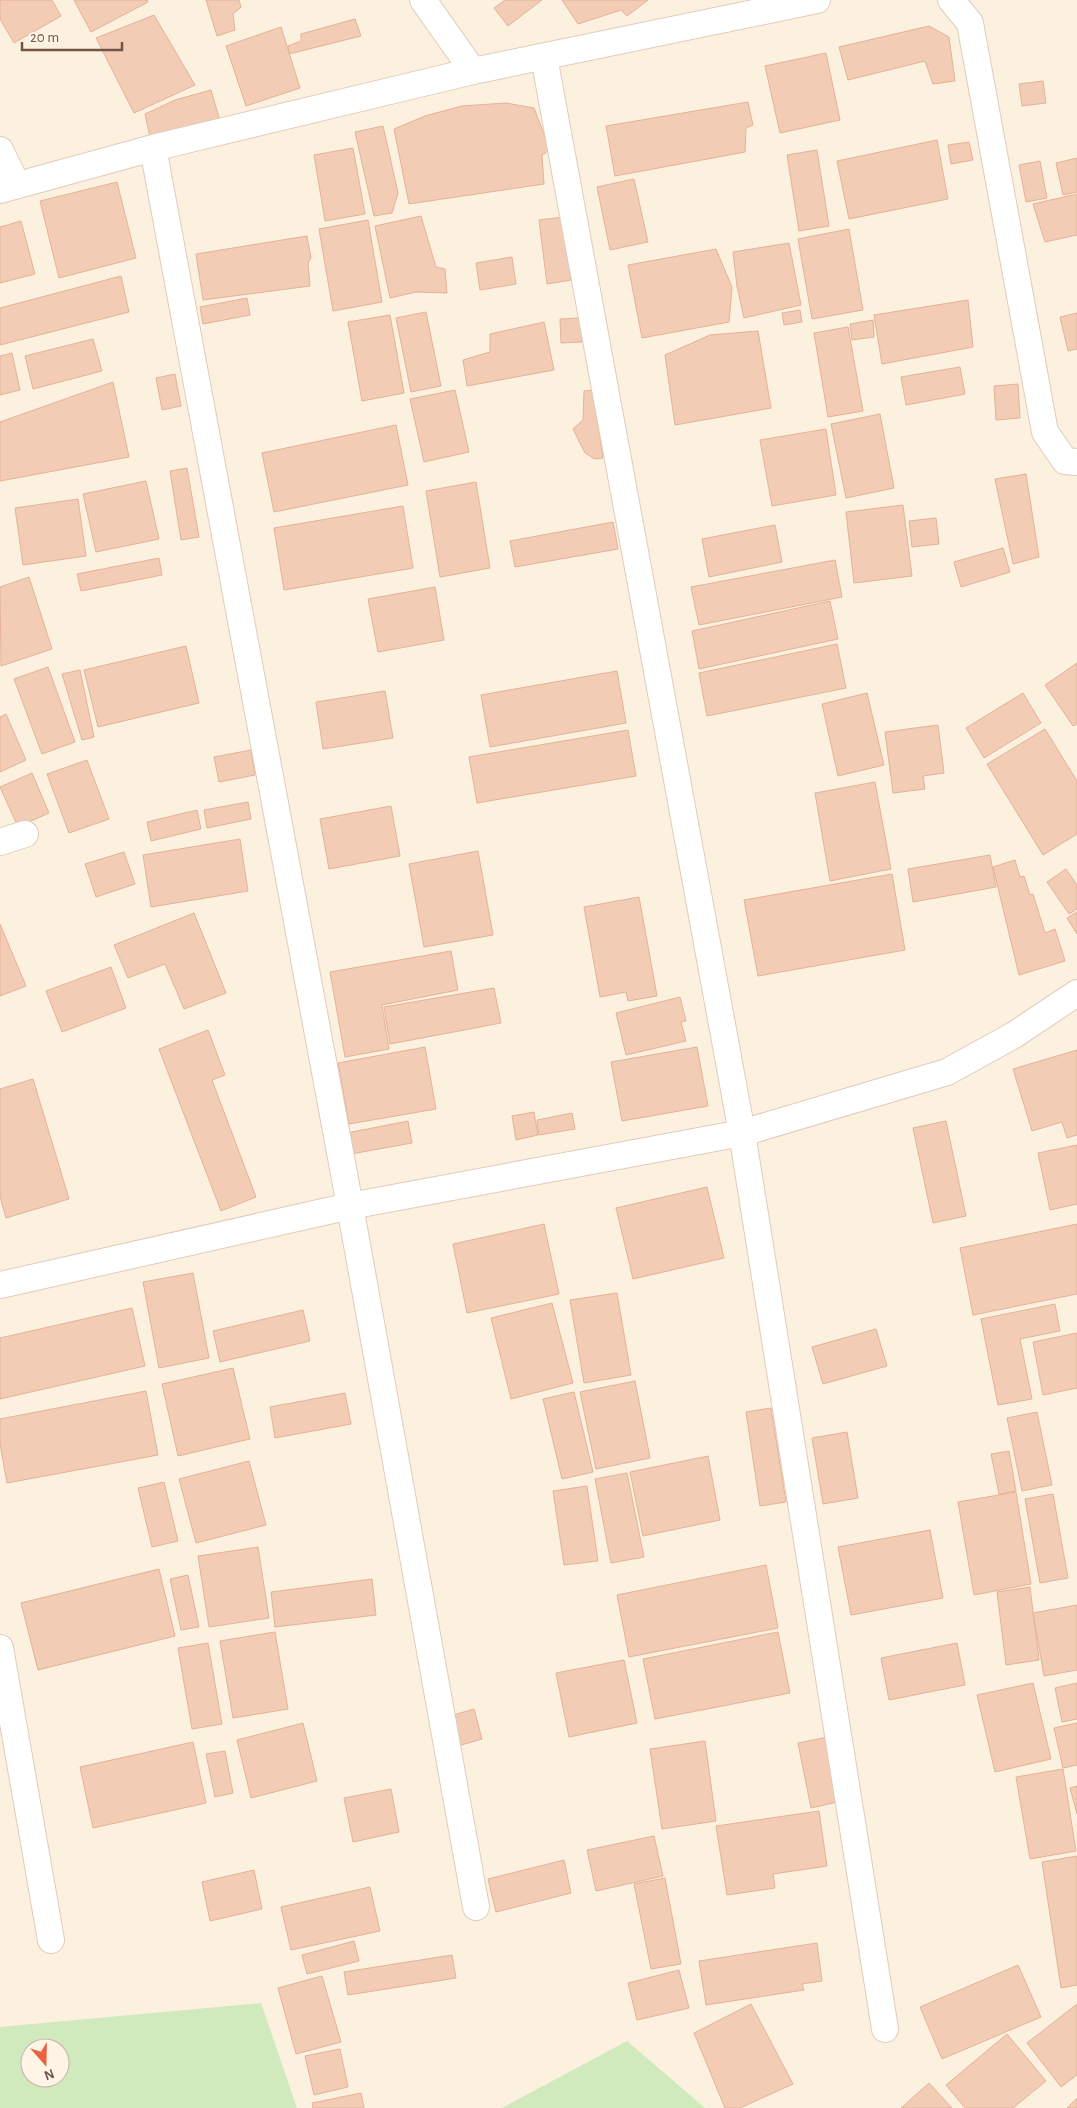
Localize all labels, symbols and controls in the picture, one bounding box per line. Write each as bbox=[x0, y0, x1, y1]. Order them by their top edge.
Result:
scale bar bbox=[22, 20, 122, 52]
text: 20 m bbox=[30, 30, 59, 45]
north arrow bbox=[20, 2038, 70, 2088]
text: N bbox=[42, 2066, 56, 2083]

